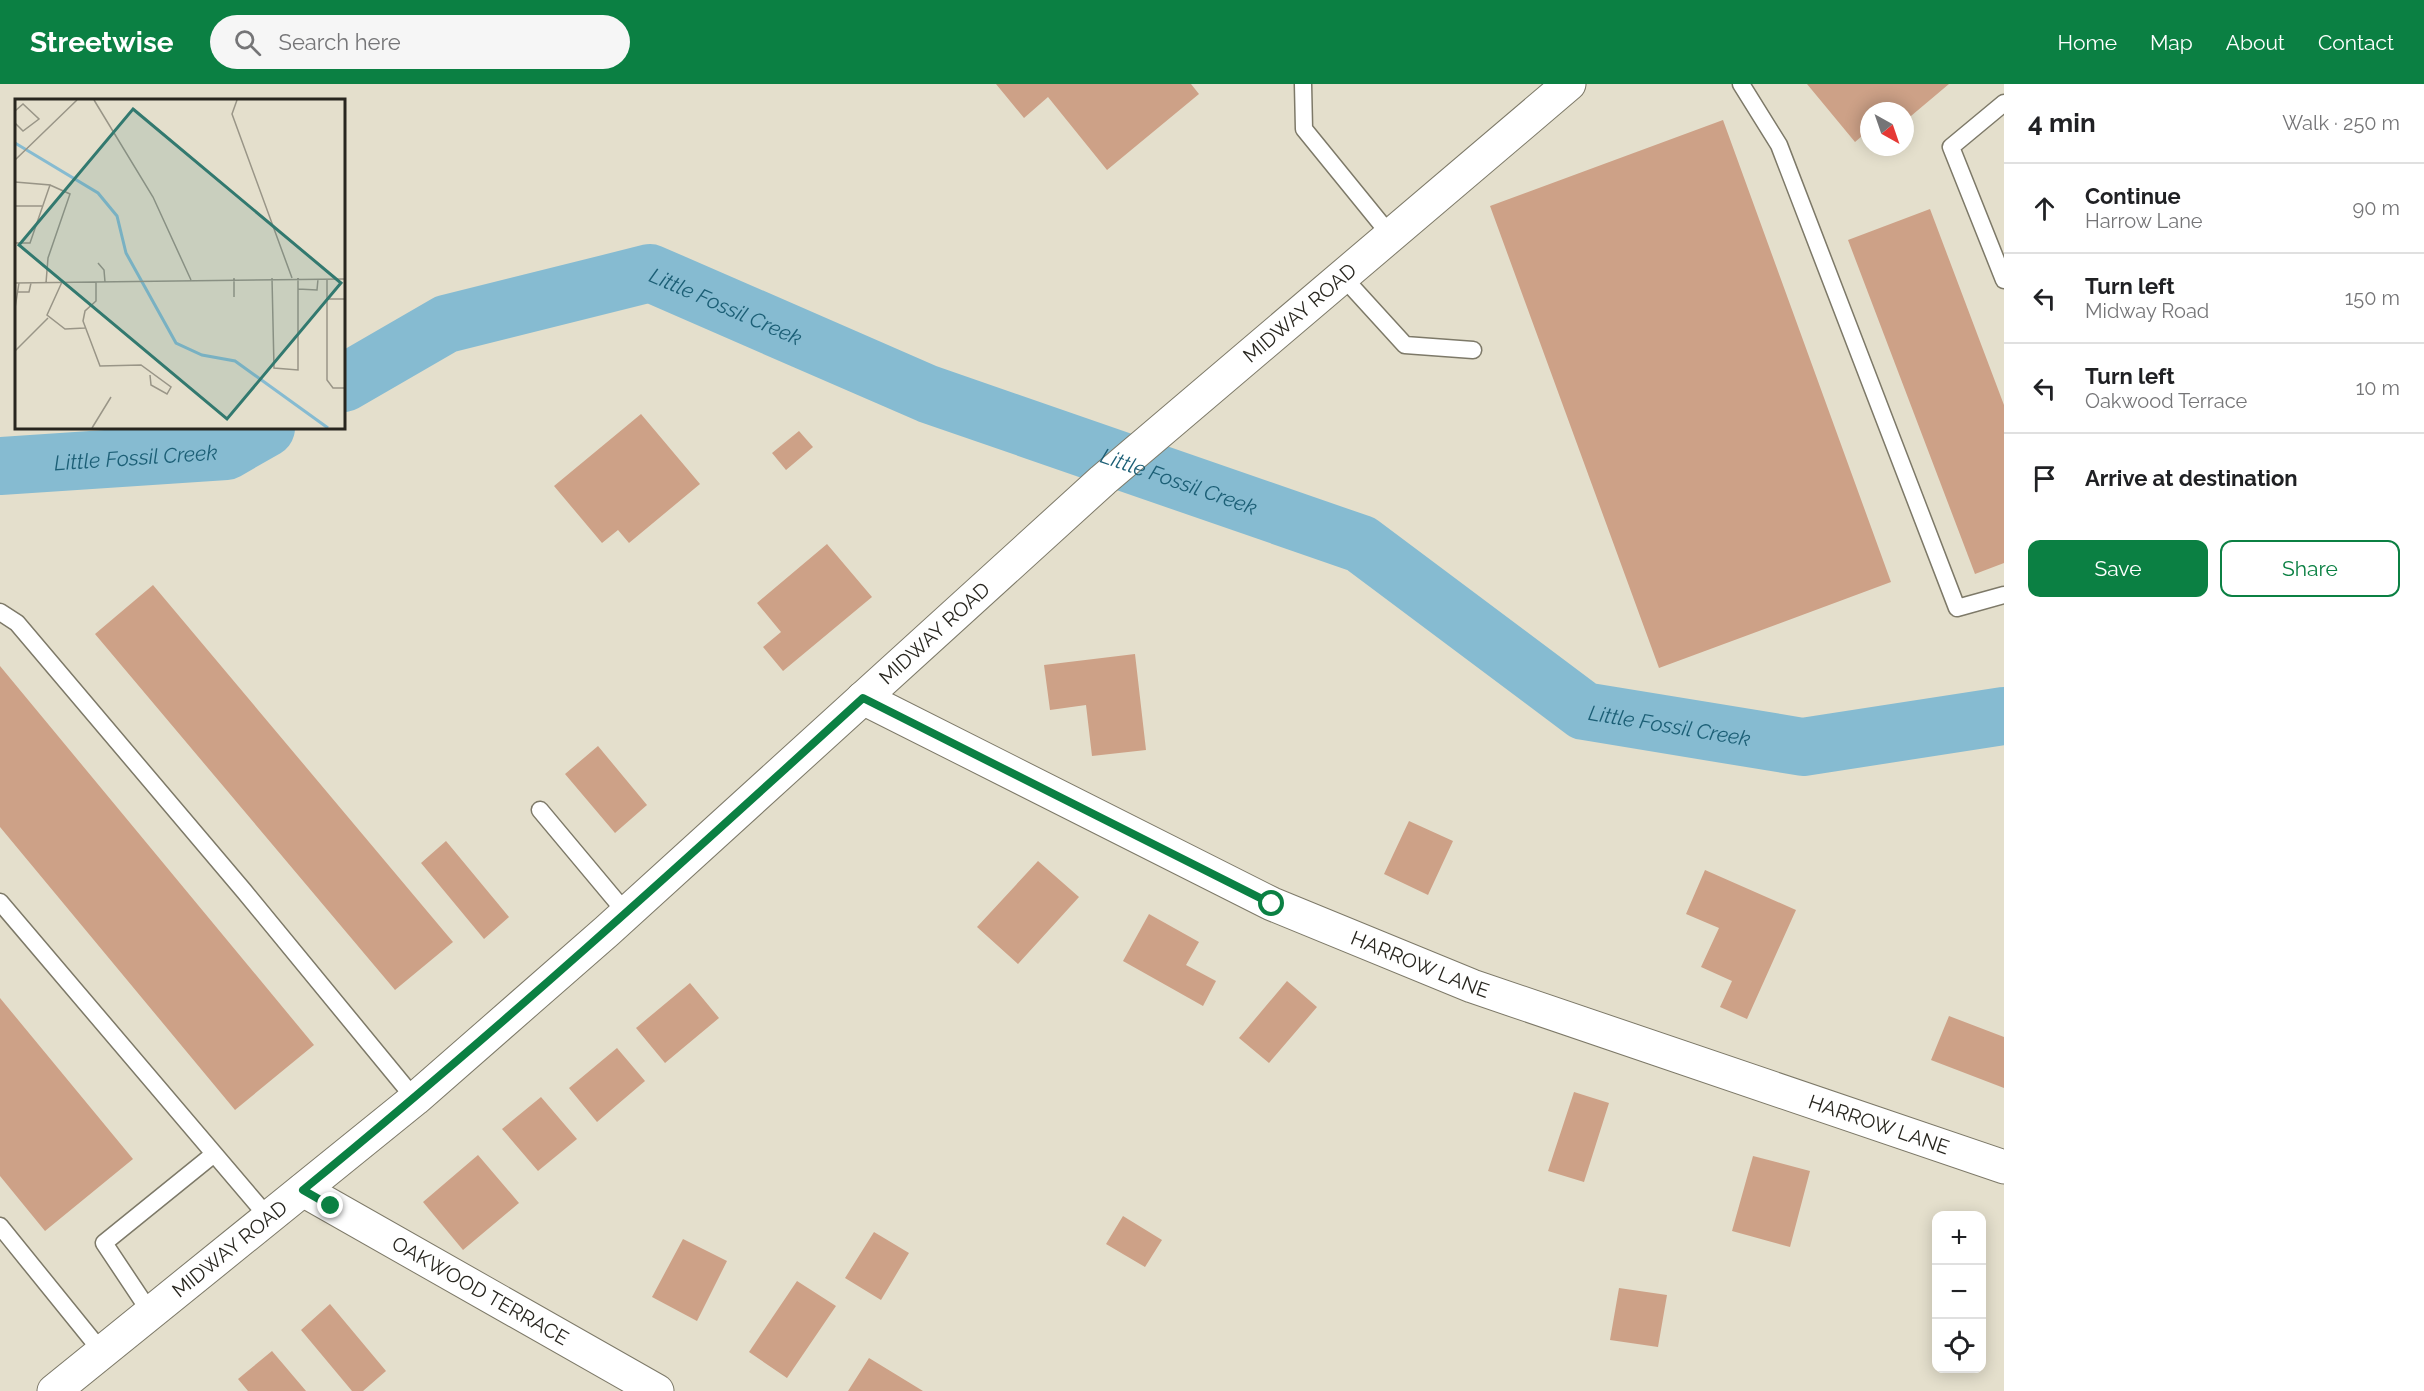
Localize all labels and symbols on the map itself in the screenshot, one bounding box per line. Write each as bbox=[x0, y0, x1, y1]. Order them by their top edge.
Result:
inset map bbox=[15, 99, 345, 429]
north arrow bbox=[1860, 102, 1914, 156]
street label: MIDWAY ROAD bbox=[1238, 258, 1361, 368]
water label: Little Fossil Creek bbox=[646, 262, 806, 350]
water label: Little Fossil Creek bbox=[53, 439, 218, 475]
water label: Little Fossil Creek bbox=[1098, 442, 1261, 520]
street label: MIDWAY ROAD bbox=[874, 577, 995, 690]
water label: Little Fossil Creek bbox=[1587, 699, 1753, 751]
route start bbox=[1258, 890, 1284, 916]
street label: HARROW LANE bbox=[1347, 926, 1492, 1003]
street label: HARROW LANE bbox=[1805, 1089, 1952, 1160]
route end bbox=[317, 1192, 343, 1218]
street label: MIDWAY ROAD bbox=[167, 1195, 292, 1302]
street label: OAKWOOD TERRACE bbox=[388, 1231, 573, 1350]

